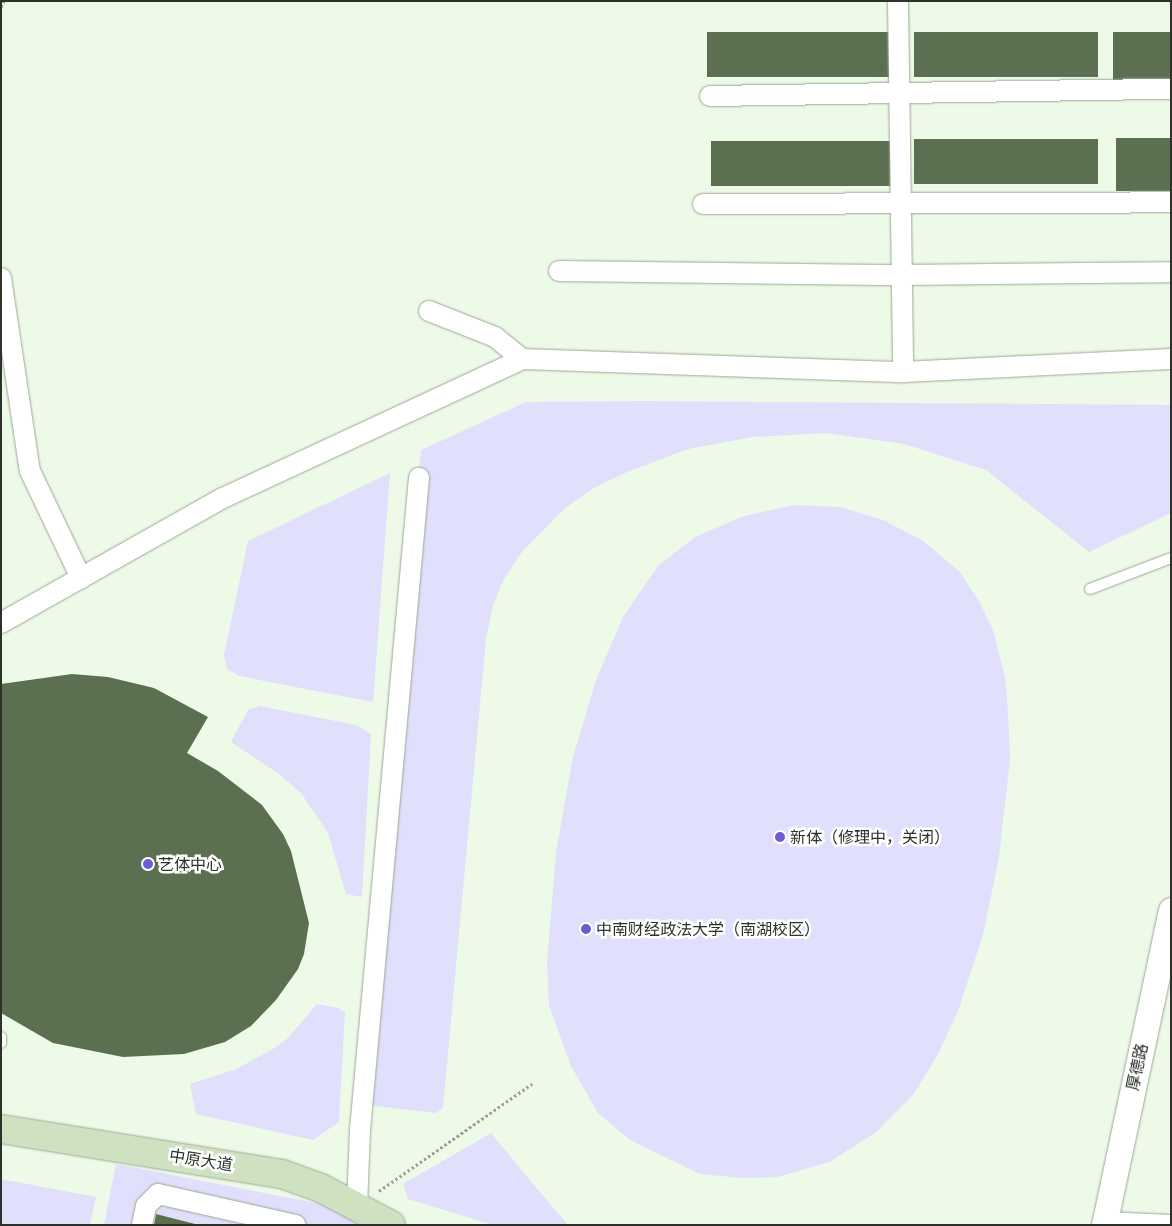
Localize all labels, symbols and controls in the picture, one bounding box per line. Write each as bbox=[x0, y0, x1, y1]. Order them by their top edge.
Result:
place label: 新体（修理中，关闭） bbox=[790, 827, 950, 847]
marker: 新体（修理中，关闭） bbox=[774, 831, 786, 843]
place label: 艺体中心 bbox=[158, 854, 222, 874]
marker: 艺体中心 bbox=[142, 858, 154, 870]
place label: 中南财经政法大学（南湖校区） bbox=[596, 919, 820, 939]
marker: 中南财经政法大学（南湖校区） bbox=[580, 923, 592, 935]
street label: 厚德路 bbox=[1123, 1042, 1151, 1092]
street label: 中原大道 bbox=[168, 1146, 234, 1174]

